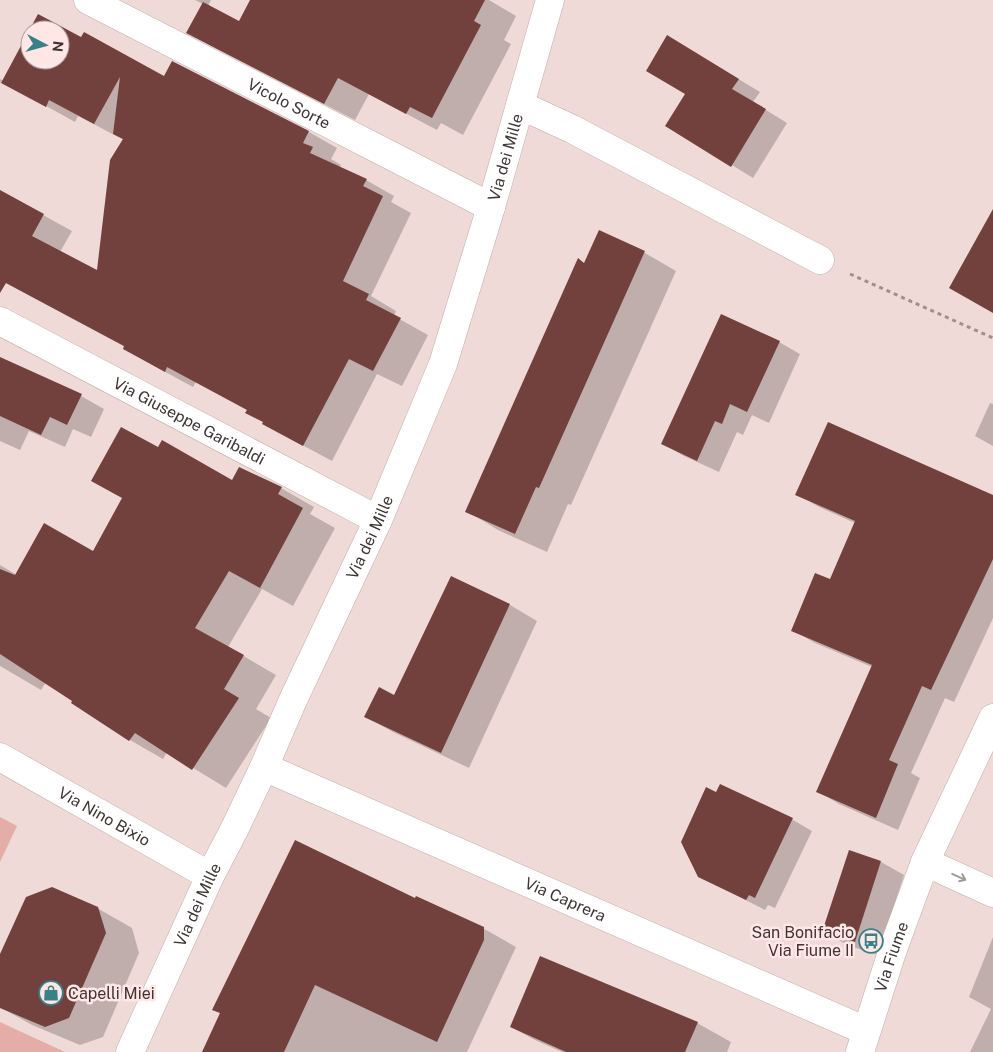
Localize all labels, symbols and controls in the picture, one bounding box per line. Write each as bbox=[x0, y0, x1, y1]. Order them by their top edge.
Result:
north arrow bbox=[20, 20, 70, 70]
text: N bbox=[49, 40, 66, 53]
street label: Vicolo Sorte bbox=[244, 74, 334, 132]
street label: Via dei Mille bbox=[484, 111, 527, 203]
street label: Via Giuseppe Garibaldi bbox=[110, 373, 269, 468]
street label: Via dei Mille bbox=[342, 492, 397, 582]
street label: Via Nino Bixio bbox=[55, 783, 154, 850]
street label: Via dei Mille bbox=[170, 859, 225, 949]
street label: Via Caprera bbox=[522, 873, 609, 925]
one-way arrow bbox=[951, 873, 966, 882]
street label: Via Fiume bbox=[870, 919, 912, 995]
place label: San Bonifacio Via Fiume II bbox=[752, 923, 854, 960]
bus stop icon: San Bonifacio Via Fiume II bbox=[858, 928, 884, 954]
shop icon: Capelli Miei bbox=[38, 980, 64, 1006]
place label: Capelli Miei bbox=[68, 984, 155, 1003]

